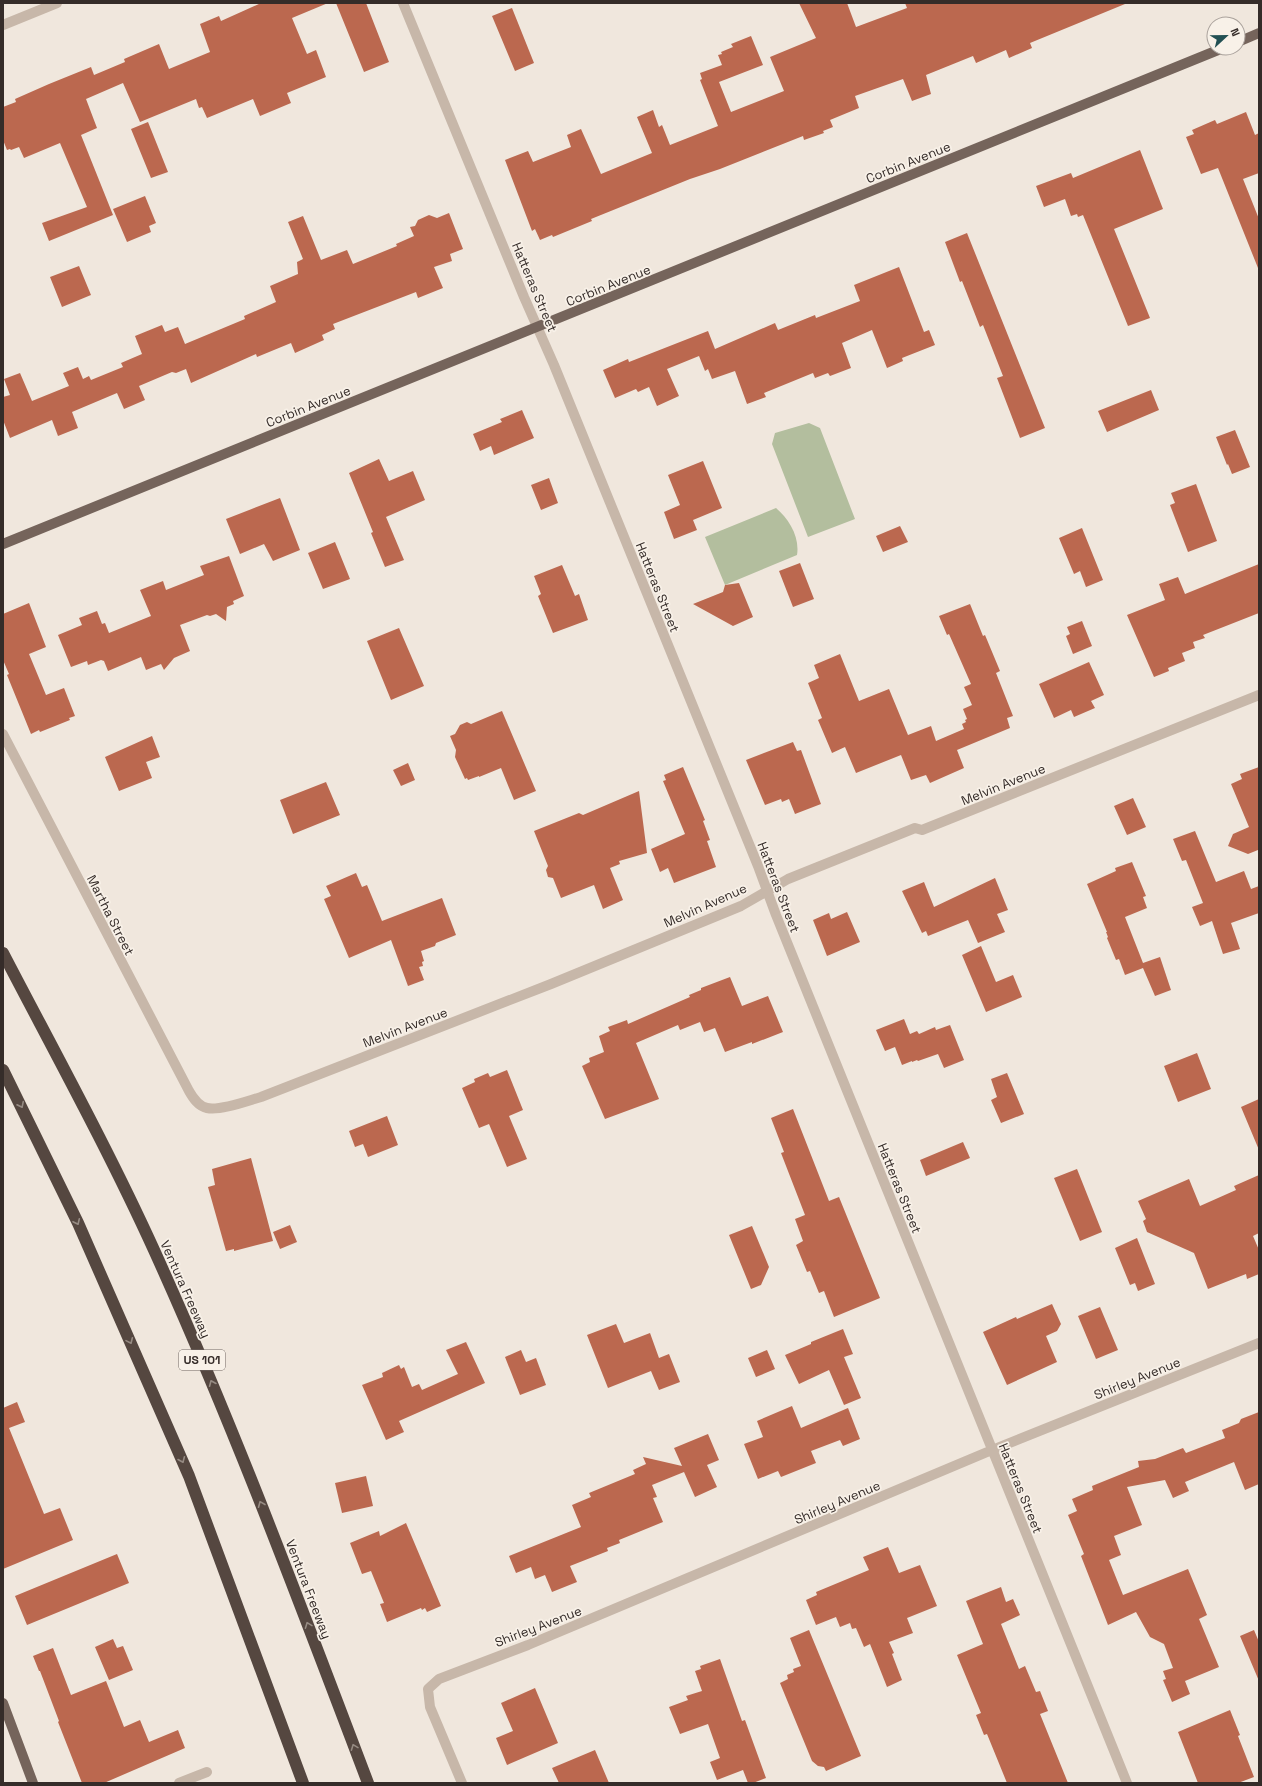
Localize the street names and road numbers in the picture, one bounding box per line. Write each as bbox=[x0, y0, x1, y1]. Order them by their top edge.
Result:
street label: Corbin Avenue bbox=[863, 138, 953, 187]
street label: Hatteras Street bbox=[508, 240, 561, 335]
street label: Corbin Avenue bbox=[563, 261, 653, 310]
street label: Corbin Avenue bbox=[263, 382, 353, 431]
street label: Hatteras Street bbox=[632, 540, 683, 635]
street label: Melvin Avenue bbox=[959, 760, 1048, 809]
street label: Hatteras Street bbox=[753, 839, 804, 935]
street label: Martha Street bbox=[83, 872, 138, 958]
street label: Melvin Avenue bbox=[661, 880, 749, 931]
street label: Melvin Avenue bbox=[360, 1004, 450, 1051]
street label: Hatteras Street bbox=[874, 1141, 925, 1236]
street label: Ventura Freeway bbox=[156, 1238, 215, 1341]
road number: US 101 bbox=[179, 1350, 225, 1370]
street label: Shirley Avenue bbox=[1091, 1353, 1183, 1404]
street label: Hatteras Street bbox=[995, 1441, 1046, 1536]
street label: Shirley Avenue bbox=[792, 1477, 883, 1528]
street label: Ventura Freeway bbox=[282, 1537, 335, 1641]
street label: Shirley Avenue bbox=[492, 1602, 584, 1651]

